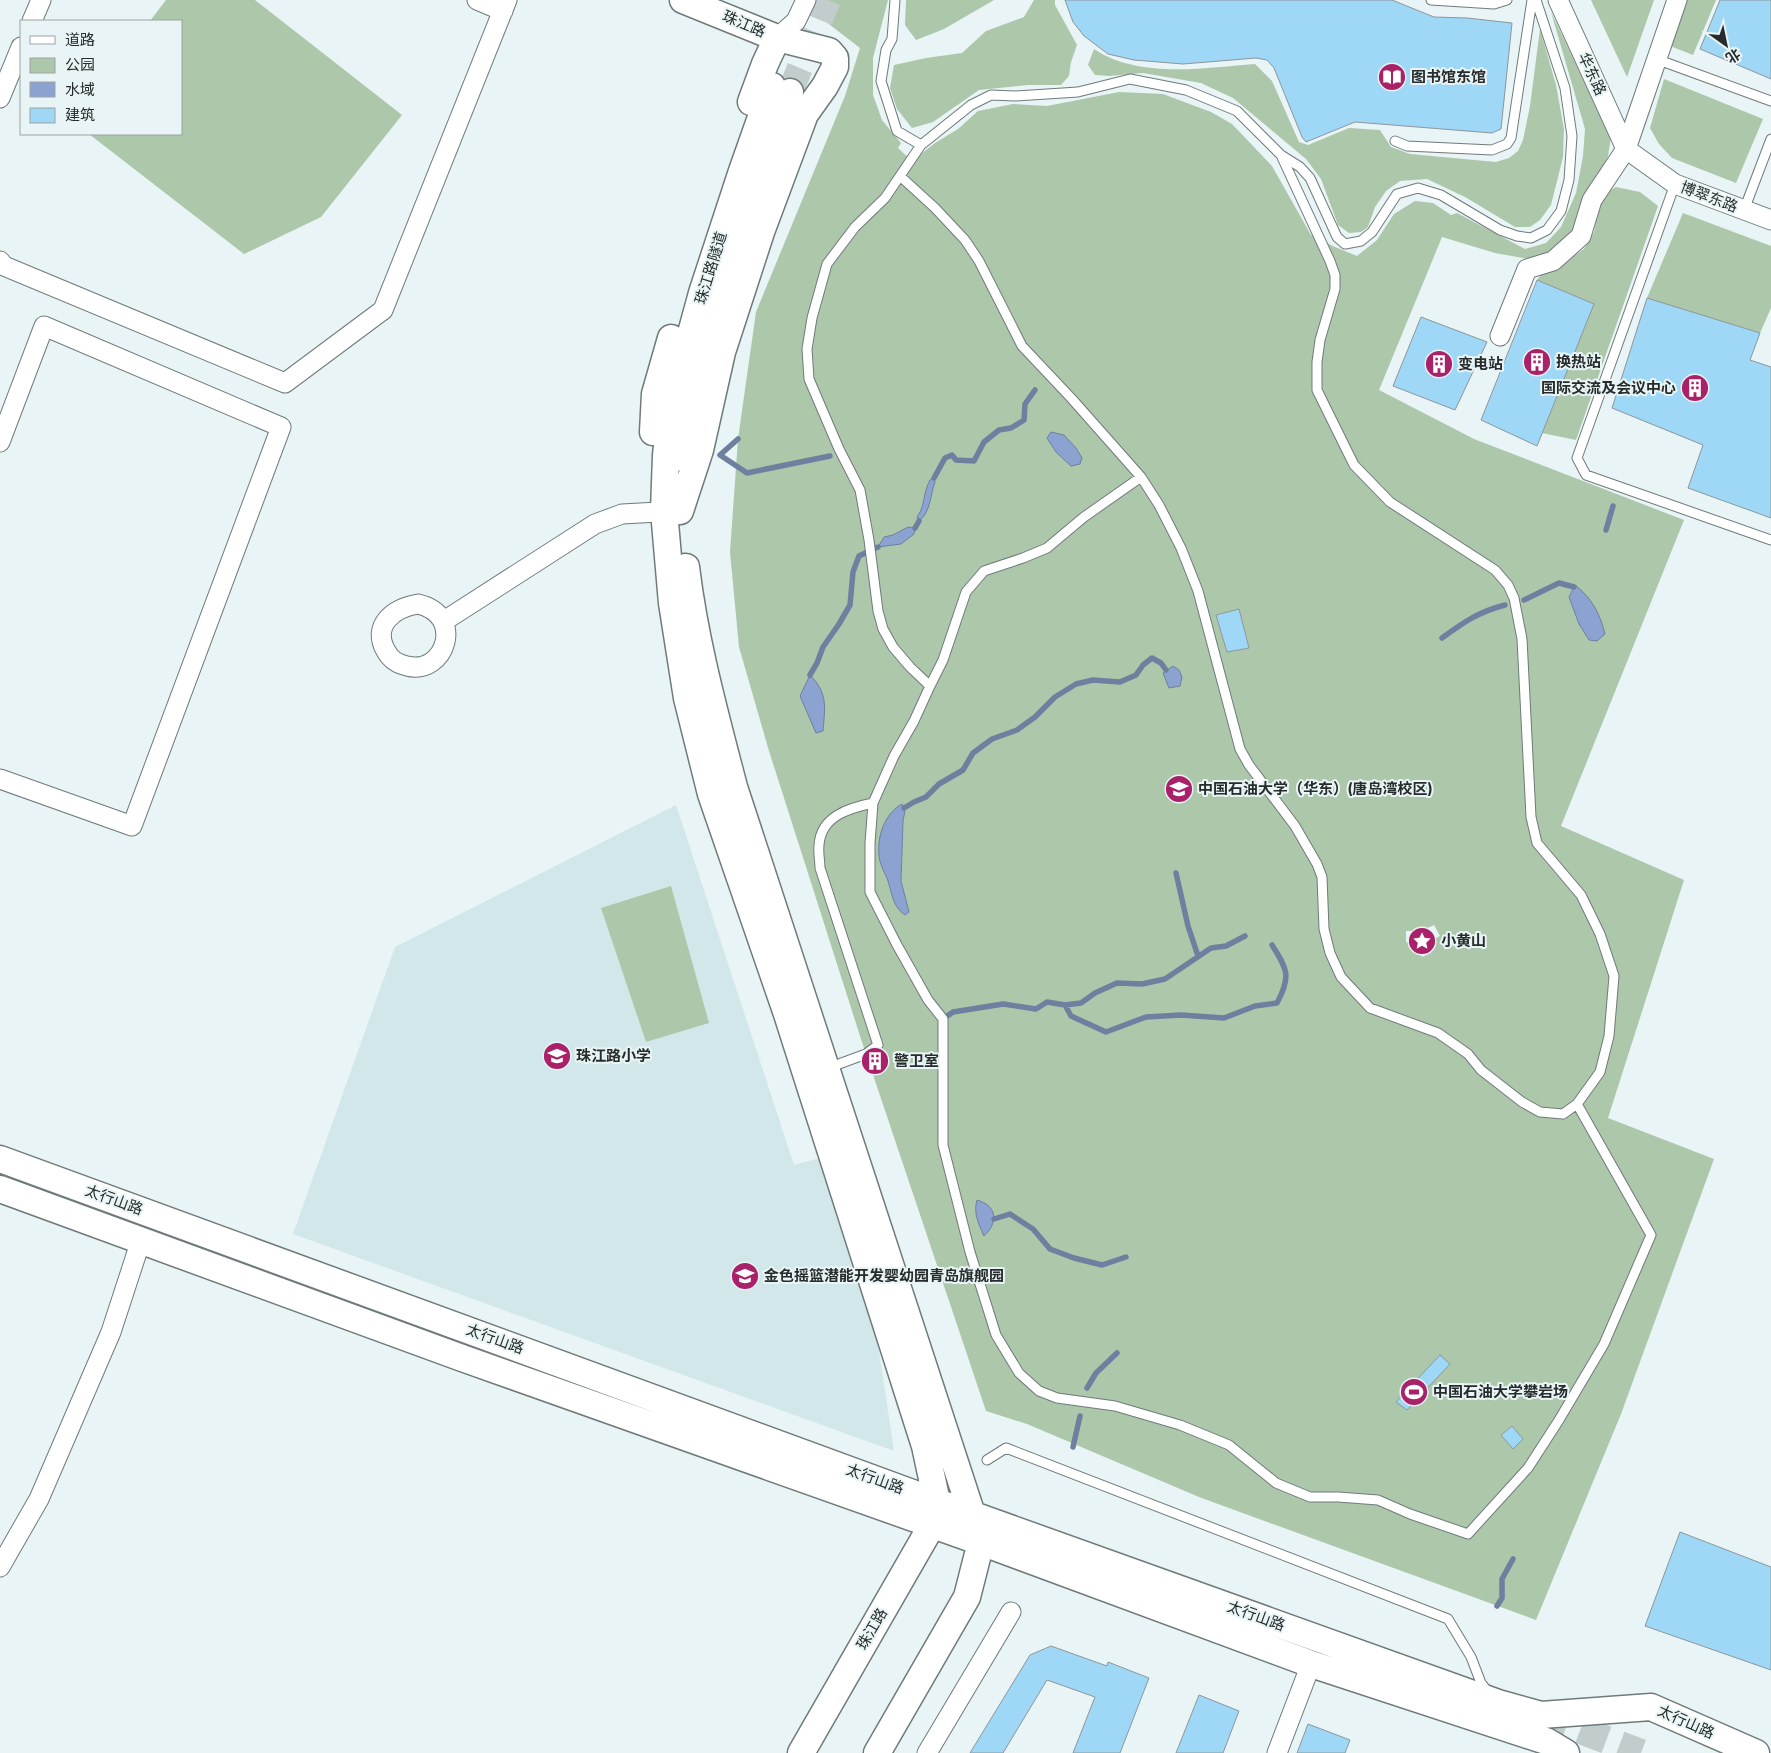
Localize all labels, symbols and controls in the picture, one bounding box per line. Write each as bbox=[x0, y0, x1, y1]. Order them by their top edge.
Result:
street label: 珠江路 bbox=[719, 4, 769, 43]
legend bbox=[20, 20, 182, 135]
north arrow bbox=[1701, 20, 1751, 70]
text: 道路 bbox=[65, 28, 95, 51]
text: 北 bbox=[1722, 44, 1745, 69]
street label: 华东路 bbox=[1573, 49, 1612, 99]
text: 公园 bbox=[65, 53, 95, 76]
library icon: 图书馆东馆 bbox=[1377, 62, 1407, 92]
place label: 图书馆东馆 bbox=[1411, 65, 1486, 88]
text: 水域 bbox=[65, 78, 95, 101]
text: 建筑 bbox=[65, 103, 95, 126]
street label: 博翠东路 bbox=[1677, 175, 1741, 218]
street label: 珠江路隧道 bbox=[689, 229, 732, 307]
building icon: 换热站 bbox=[1522, 347, 1552, 377]
building icon: 变电站 bbox=[1424, 349, 1454, 379]
place label: 换热站 bbox=[1556, 350, 1601, 373]
place label: 变电站 bbox=[1458, 352, 1503, 375]
building icon: 国际交流及会议中心 bbox=[1680, 373, 1710, 403]
place label: 国际交流及会议中心 bbox=[1541, 376, 1676, 399]
school or university icon: 中国石油大学（华东）(唐岛湾校区) bbox=[1164, 774, 1194, 804]
place label: 中国石油大学（华东）(唐岛湾校区) bbox=[1198, 777, 1433, 800]
place icon: 小黄山 bbox=[1407, 926, 1437, 956]
place label: 小黄山 bbox=[1441, 929, 1486, 952]
school or university icon: 珠江路小学 bbox=[542, 1041, 572, 1071]
place label: 珠江路小学 bbox=[576, 1044, 651, 1067]
building icon: 警卫室 bbox=[860, 1046, 890, 1076]
place label: 警卫室 bbox=[894, 1049, 939, 1072]
street label: 太行山路 bbox=[82, 1178, 146, 1221]
school or university icon: 金色摇篮潜能开发婴幼园青岛旗舰园 bbox=[730, 1261, 760, 1291]
place label: 金色摇篮潜能开发婴幼园青岛旗舰园 bbox=[764, 1264, 1004, 1287]
street label: 太行山路 bbox=[463, 1317, 527, 1360]
sports icon: 中国石油大学攀岩场 bbox=[1399, 1377, 1429, 1407]
place label: 中国石油大学攀岩场 bbox=[1433, 1380, 1568, 1403]
street label: 太行山路 bbox=[843, 1457, 907, 1500]
street label: 太行山路 bbox=[1224, 1594, 1288, 1637]
street label: 珠江路 bbox=[850, 1604, 893, 1654]
street label: 太行山路 bbox=[1654, 1699, 1718, 1744]

